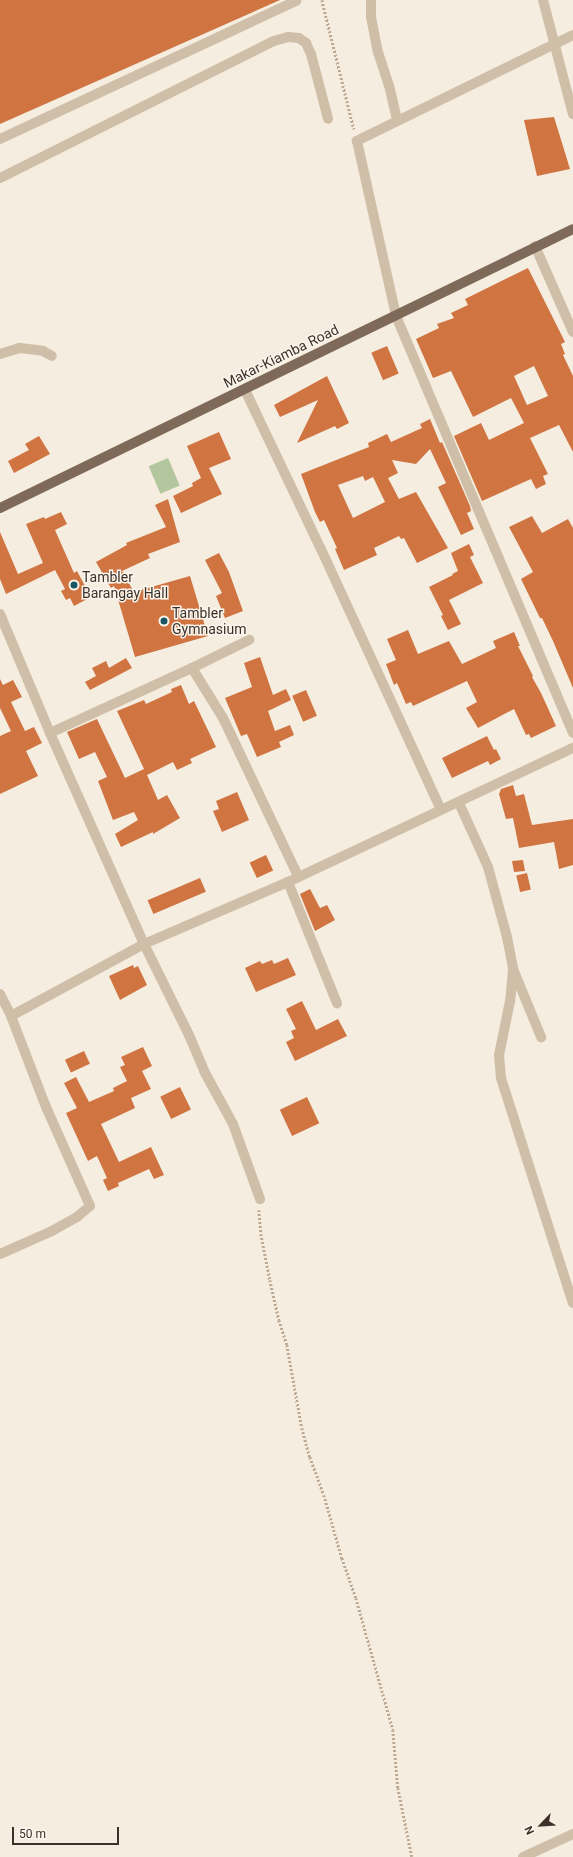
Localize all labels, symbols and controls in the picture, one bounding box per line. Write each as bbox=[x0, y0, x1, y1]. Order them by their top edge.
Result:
street label: Makar-Kiamba Road bbox=[221, 321, 341, 391]
place label: Tambler Barangay Hall bbox=[82, 569, 168, 602]
marker: Tambler Barangay Hall bbox=[69, 580, 79, 590]
place label: Tambler Gymnasium bbox=[172, 605, 246, 638]
marker: Tambler Gymnasium bbox=[159, 616, 169, 626]
north arrow bbox=[521, 1805, 561, 1845]
scale bar bbox=[14, 1819, 121, 1845]
text: N bbox=[522, 1824, 537, 1837]
text: 50 m bbox=[19, 1827, 46, 1841]

